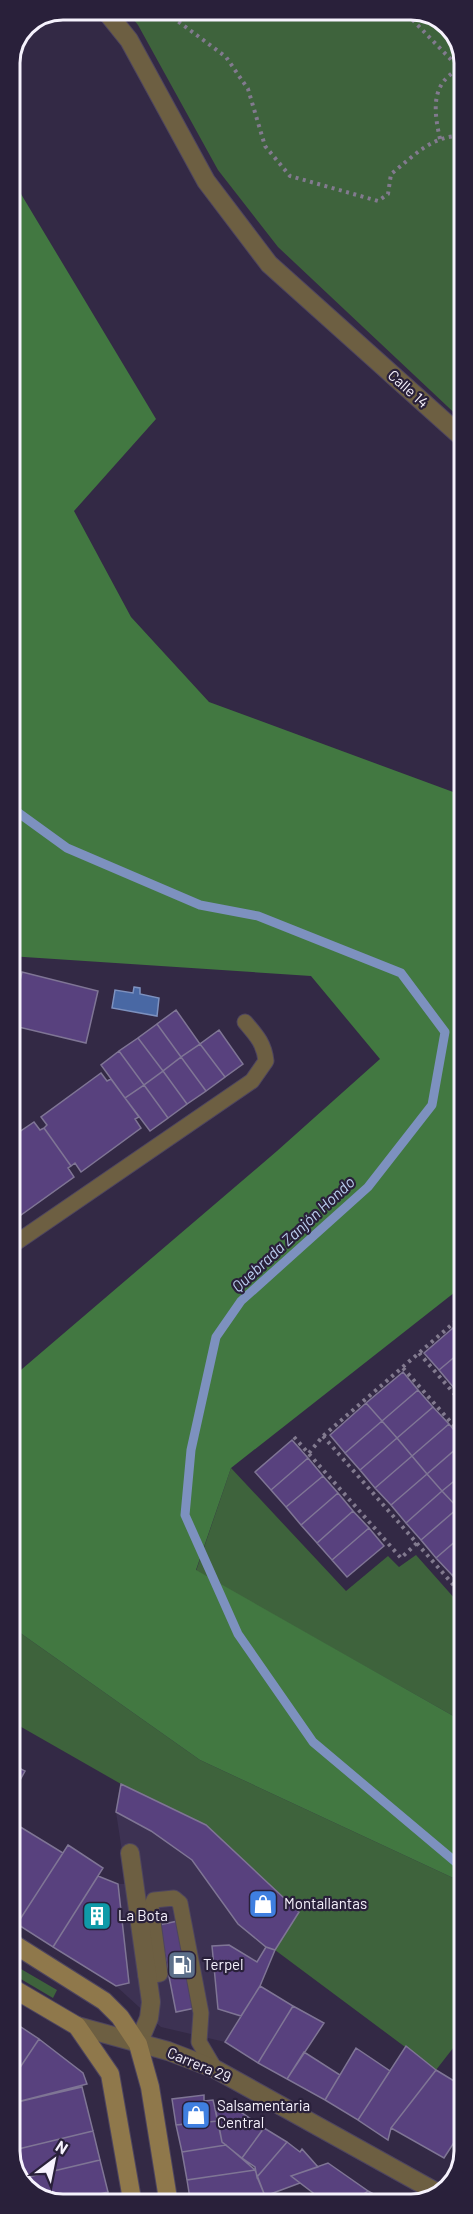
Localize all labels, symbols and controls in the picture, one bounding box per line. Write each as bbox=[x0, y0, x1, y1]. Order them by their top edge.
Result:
street label: Calle 14 bbox=[385, 365, 433, 411]
water label: Quebrada Zanjón Hondo bbox=[227, 1172, 358, 1295]
shop icon: Montallantas bbox=[247, 1888, 279, 1920]
place label: Montallantas bbox=[284, 1894, 367, 1912]
building icon: La Bota bbox=[81, 1900, 113, 1932]
place label: La Bota bbox=[118, 1906, 168, 1924]
fuel station icon: Terpel bbox=[166, 1949, 198, 1981]
place label: Terpel bbox=[203, 1955, 244, 1973]
street label: Carrera 29 bbox=[165, 2043, 234, 2086]
place label: Salsamentaria Central bbox=[217, 2096, 310, 2131]
shop icon: Salsamentaria Central bbox=[180, 2099, 212, 2131]
north arrow bbox=[24, 2130, 84, 2190]
text: N bbox=[53, 2136, 72, 2158]

